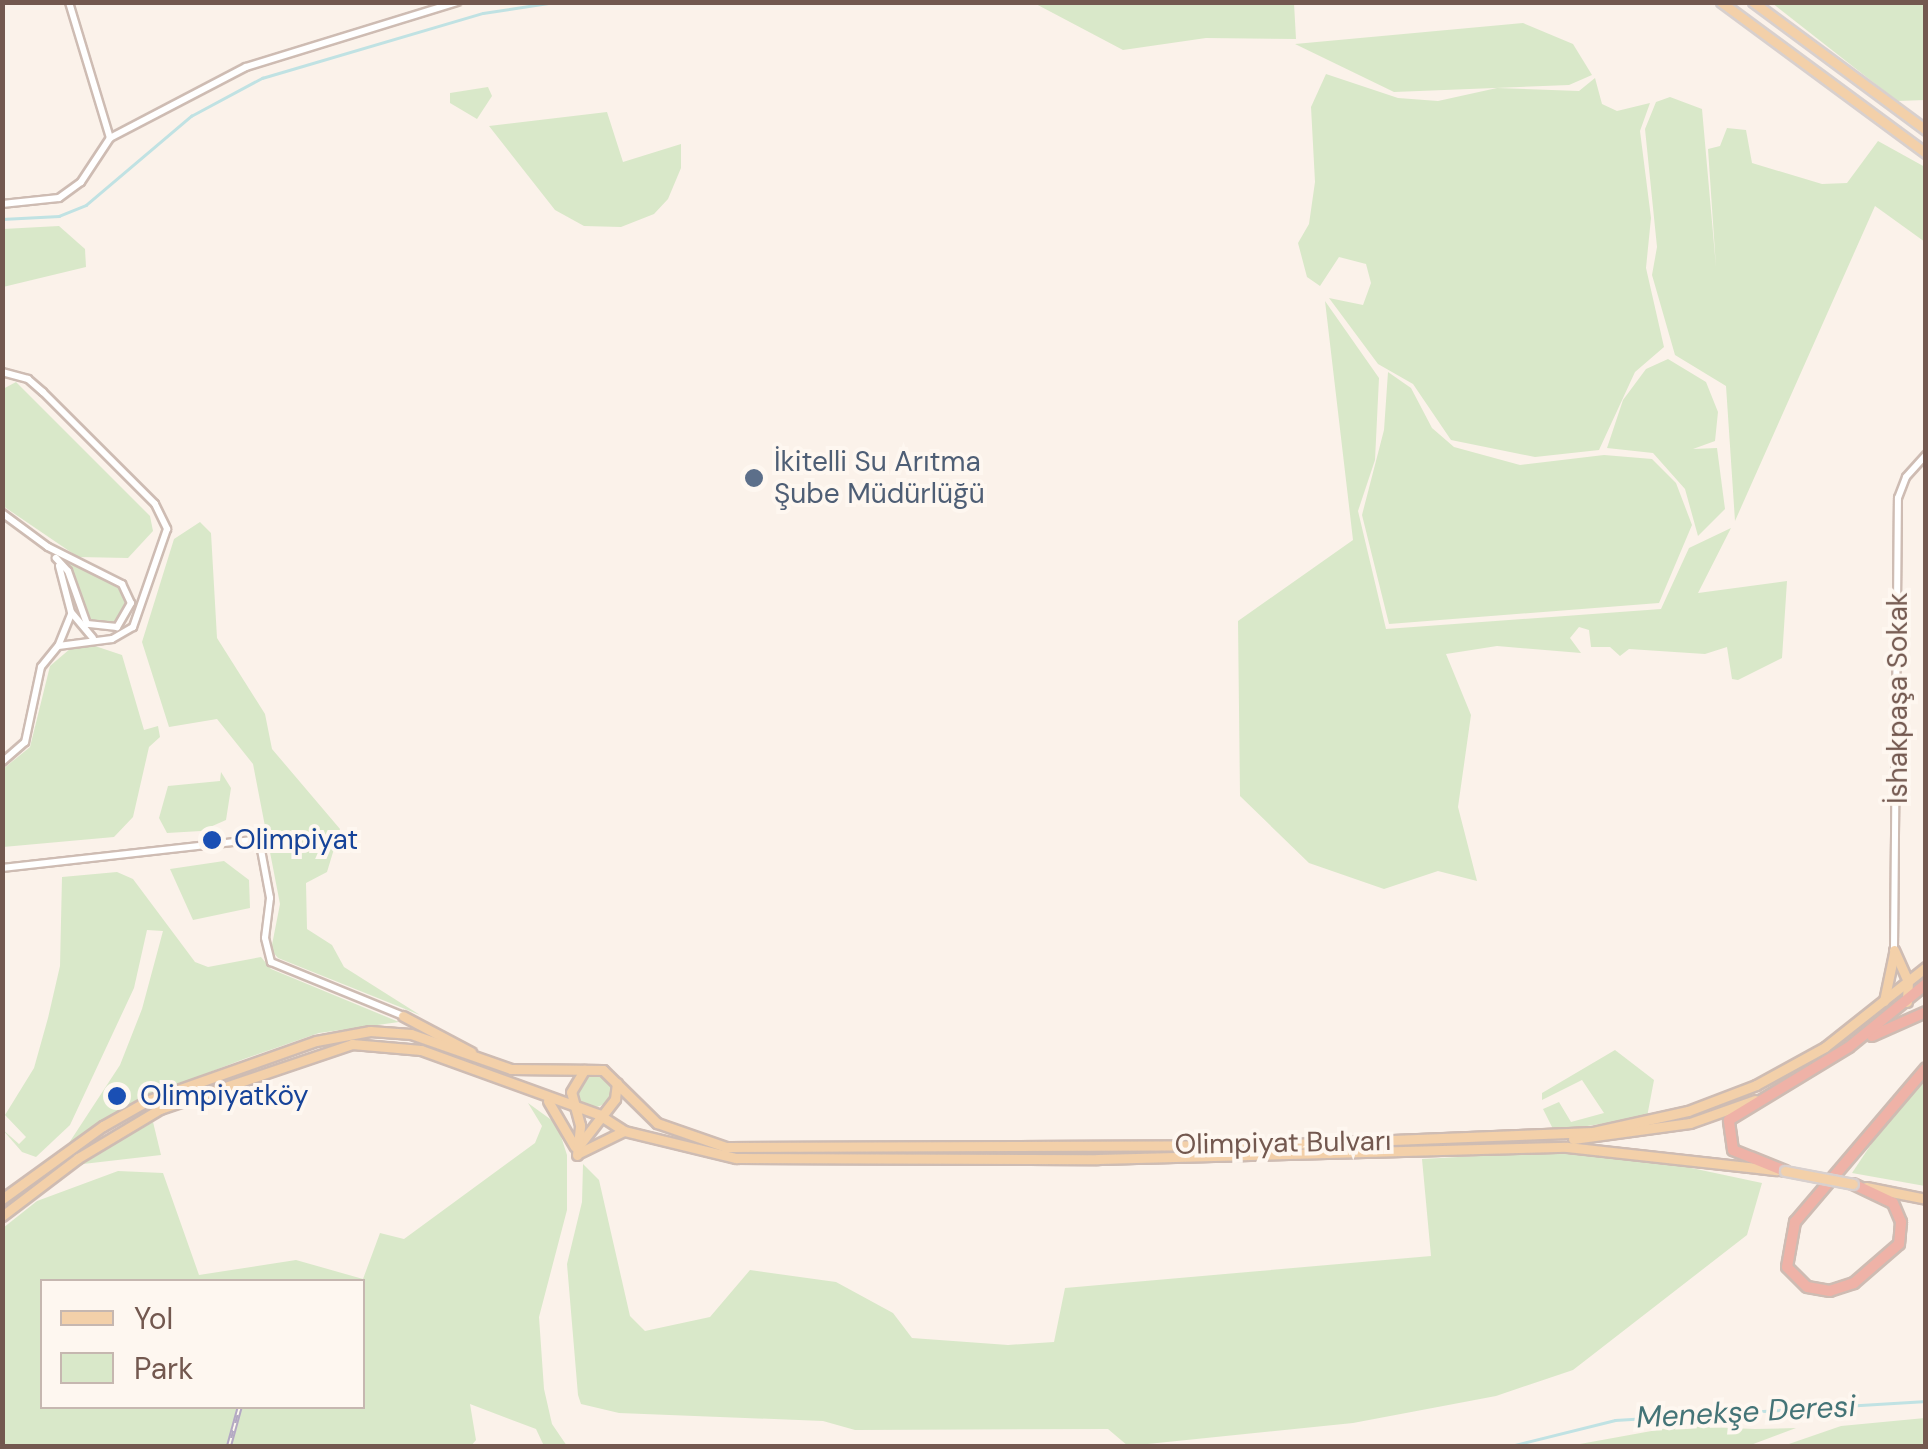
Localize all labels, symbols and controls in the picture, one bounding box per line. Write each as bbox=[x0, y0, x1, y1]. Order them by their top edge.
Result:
place label: İkitelli Su Arıtma Şube Müdürlüğü bbox=[774, 445, 985, 511]
marker: İkitelli Su Arıtma Şube Müdürlüğü bbox=[743, 467, 765, 489]
street label: İshakpaşa Sokak bbox=[1881, 592, 1915, 804]
place label: Olimpiyat bbox=[234, 823, 358, 857]
marker: Olimpiyat bbox=[199, 827, 225, 853]
place label: Olimpiyatköy bbox=[140, 1079, 309, 1113]
marker: Olimpiyatköy bbox=[104, 1083, 130, 1109]
street label: Olimpiyat Bulvarı bbox=[1174, 1124, 1392, 1162]
legend bbox=[40, 1279, 365, 1409]
text: Yol bbox=[134, 1299, 173, 1338]
text: Park bbox=[134, 1349, 193, 1388]
water label: Menekşe Deresi bbox=[1635, 1388, 1857, 1436]

